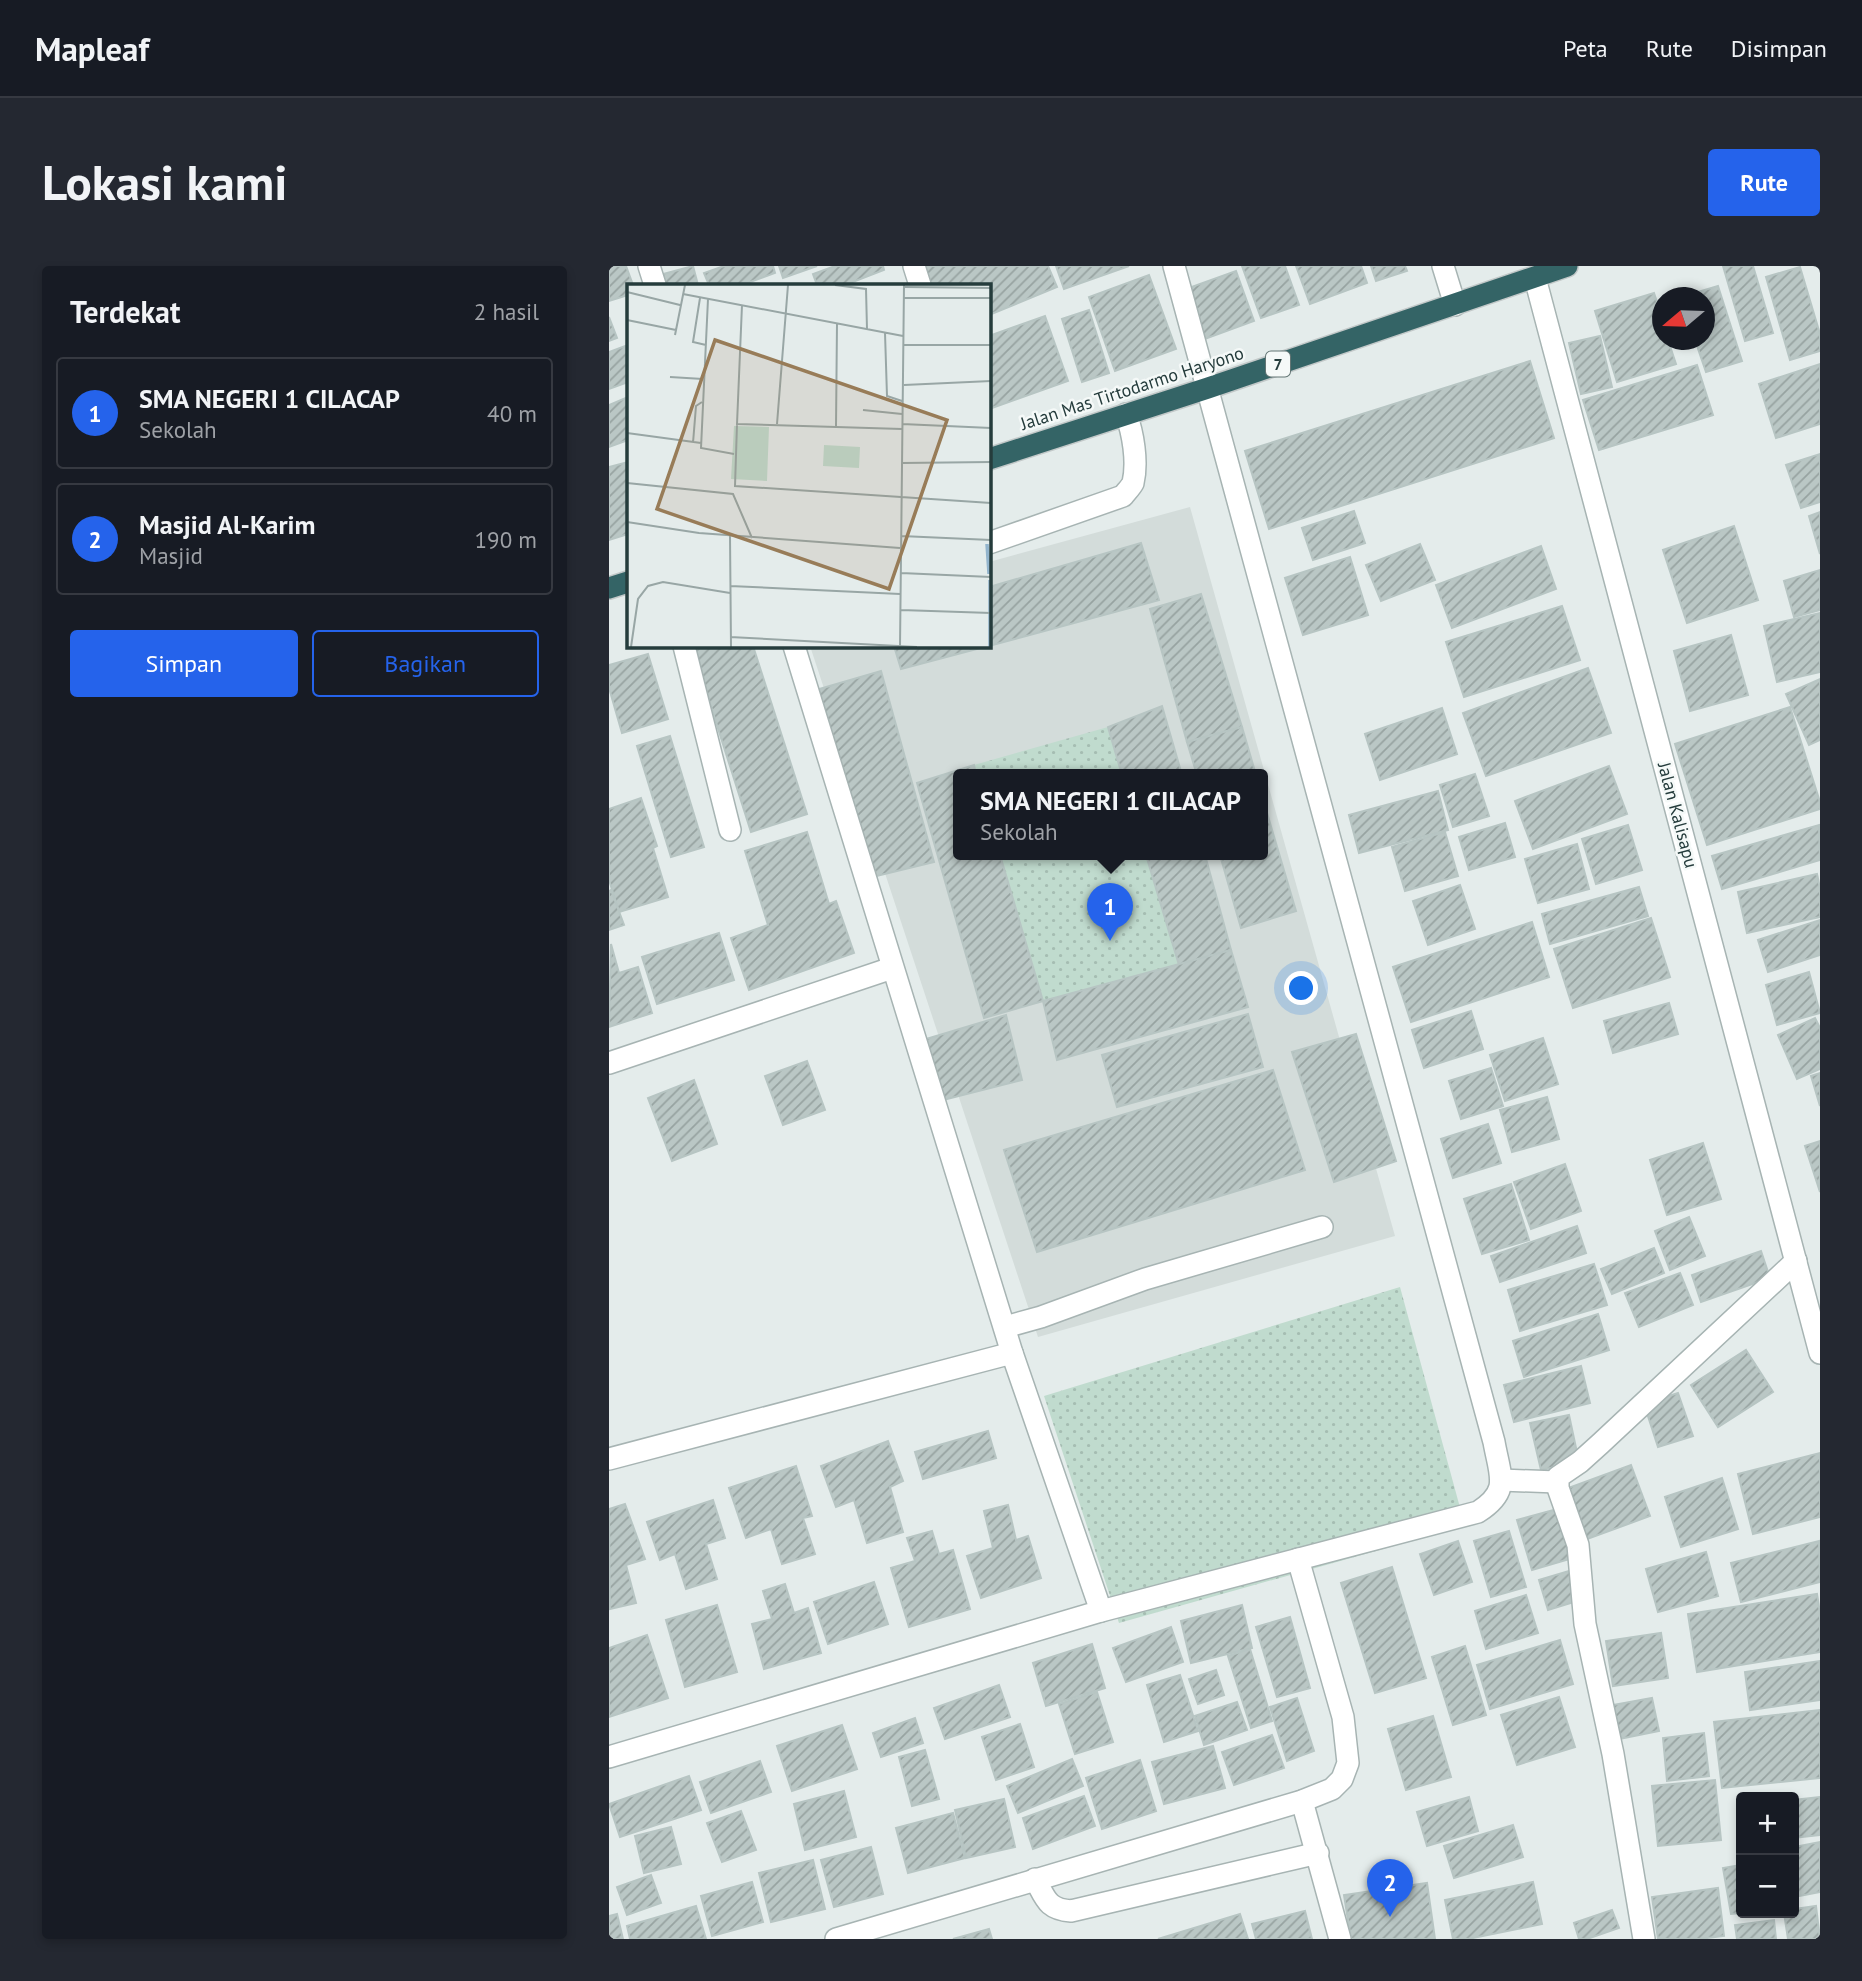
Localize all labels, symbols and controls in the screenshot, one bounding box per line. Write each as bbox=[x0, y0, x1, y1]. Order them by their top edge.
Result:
text: Mapleaf bbox=[35, 27, 149, 70]
text: Peta bbox=[1563, 33, 1608, 64]
text: Rute bbox=[1646, 33, 1693, 64]
text: Disimpan bbox=[1731, 33, 1827, 64]
button: Rute bbox=[1708, 149, 1820, 216]
text: Lokasi kami bbox=[42, 150, 287, 214]
inset map bbox=[627, 284, 991, 648]
north arrow bbox=[1652, 287, 1715, 350]
text: Terdekat bbox=[70, 292, 180, 331]
text: 2 hasil bbox=[474, 297, 539, 326]
street label: Jalan Mas Tirtodarmo Haryono bbox=[1017, 341, 1246, 435]
road number: 7 bbox=[1266, 352, 1290, 376]
text: SMA NEGERI 1 CILACAP bbox=[139, 382, 400, 415]
text: 1 bbox=[88, 399, 102, 428]
text: 40 m bbox=[487, 399, 537, 428]
text: Sekolah bbox=[139, 415, 217, 444]
text: Masjid Al-Karim bbox=[139, 508, 315, 541]
text: 2 bbox=[88, 525, 102, 554]
text: 190 m bbox=[475, 525, 537, 554]
text: Masjid bbox=[139, 541, 203, 570]
button: Simpan bbox=[70, 630, 298, 697]
button: Bagikan bbox=[312, 630, 539, 697]
street label: Jalan Kalisapu bbox=[1653, 759, 1703, 870]
popup bbox=[953, 769, 1268, 860]
text: SMA NEGERI 1 CILACAP bbox=[980, 784, 1241, 817]
text: Sekolah bbox=[980, 817, 1058, 846]
pin: 1 bbox=[1087, 883, 1133, 941]
your location bbox=[1284, 971, 1318, 1005]
map controls bbox=[1736, 1792, 1799, 1918]
button: + bbox=[1736, 1792, 1799, 1855]
button: − bbox=[1736, 1855, 1799, 1918]
pin: 2 bbox=[1367, 1859, 1413, 1917]

